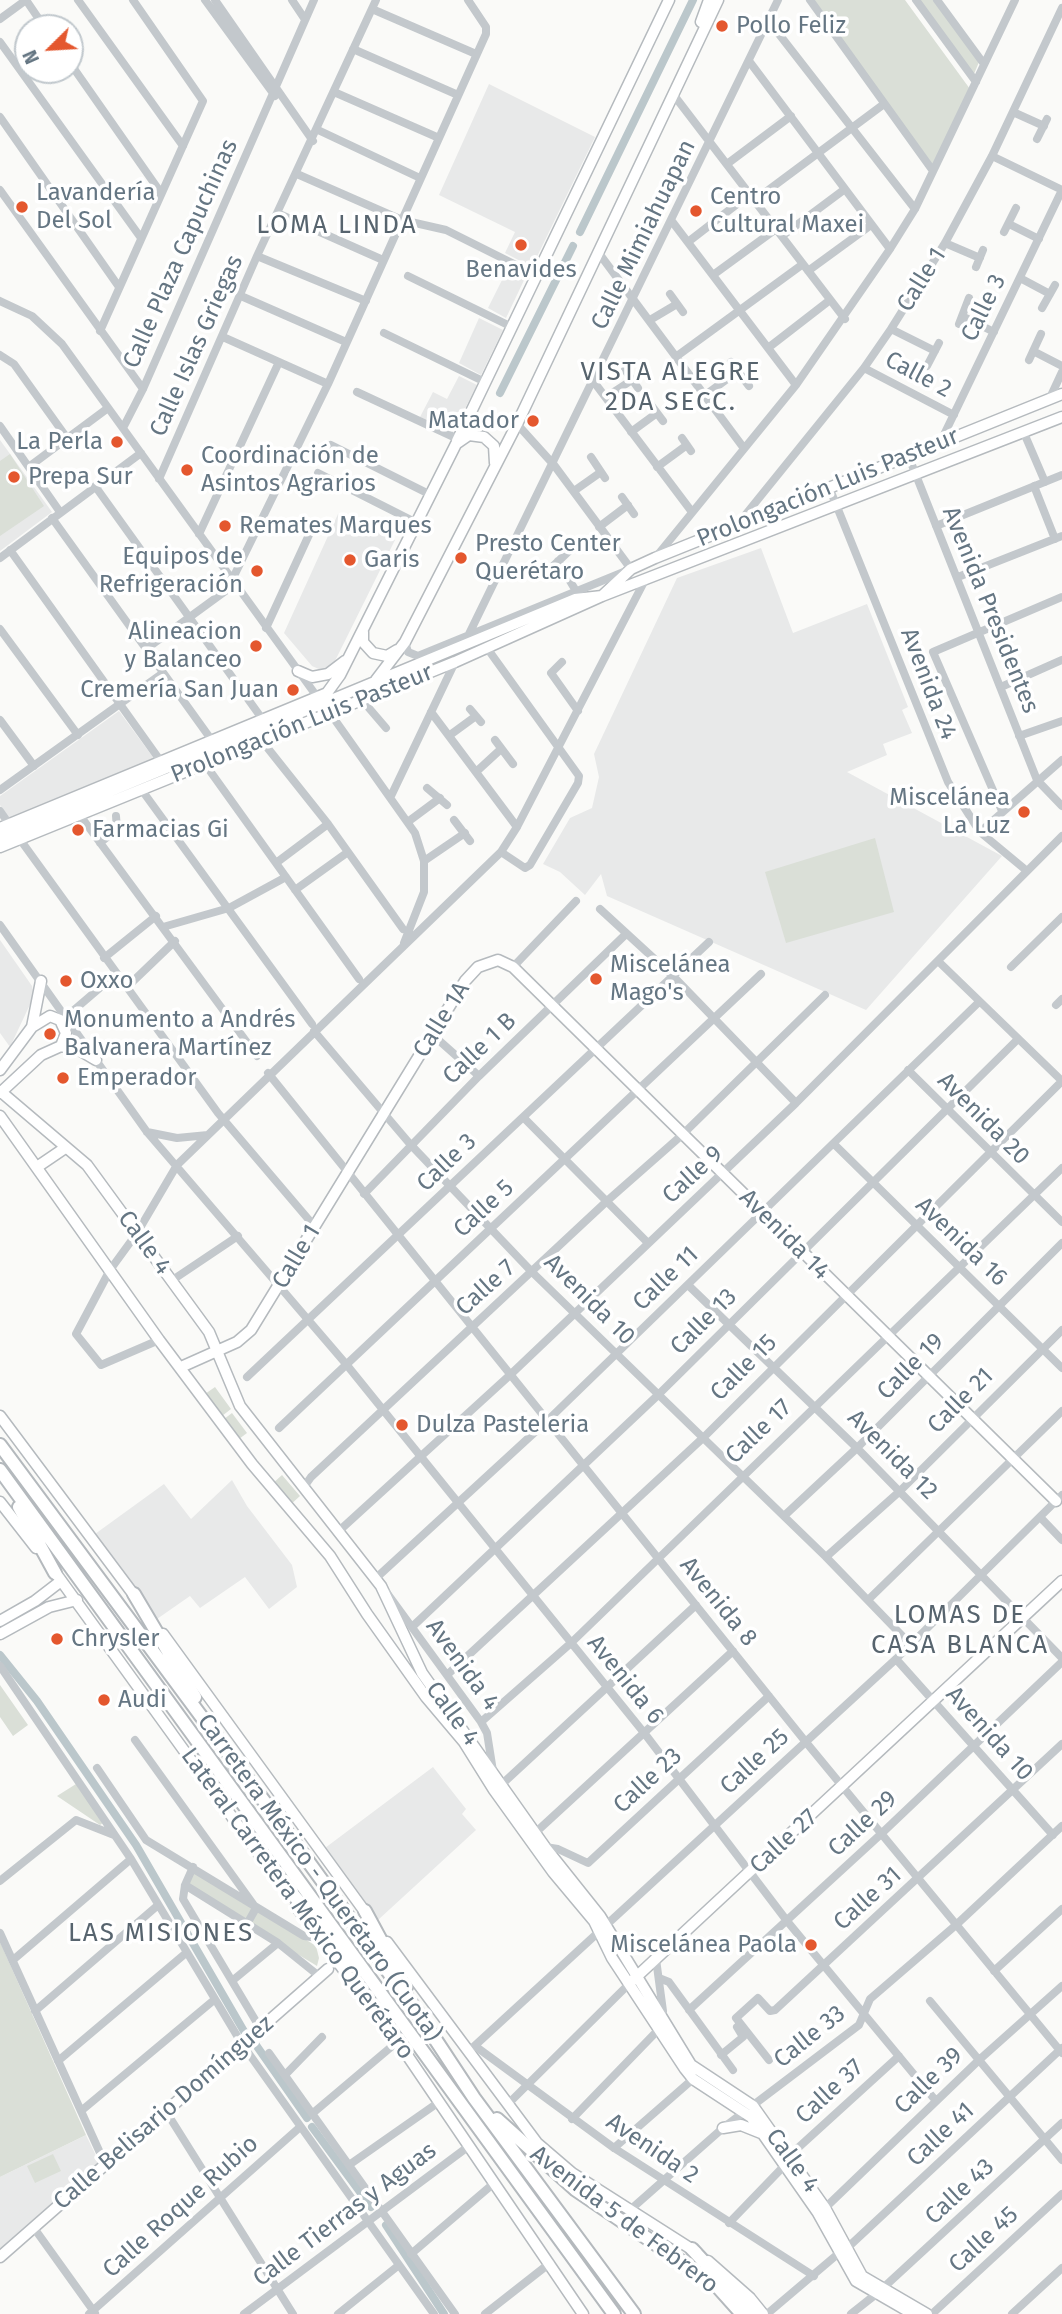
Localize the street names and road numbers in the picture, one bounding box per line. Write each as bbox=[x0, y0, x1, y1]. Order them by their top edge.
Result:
street label: Calle Plaza Capuchinas bbox=[118, 135, 244, 373]
street label: Calle Mimiahuapan bbox=[586, 135, 702, 335]
street label: Calle 1 bbox=[891, 243, 953, 317]
street label: Calle Islas Griegas bbox=[144, 251, 250, 441]
street label: Calle 3 bbox=[955, 270, 1013, 346]
street label: Calle 2 bbox=[880, 346, 956, 404]
street label: Prolongación Luis Pasteur bbox=[693, 422, 963, 554]
street label: Avenida Presidentes bbox=[935, 502, 1045, 718]
street label: Avenida 24 bbox=[894, 624, 962, 744]
street label: Prolongación Luis Pasteur bbox=[167, 658, 437, 790]
street label: Calle 1A bbox=[408, 977, 476, 1063]
street label: Calle 1 B bbox=[437, 1007, 523, 1091]
street label: Avenida 20 bbox=[931, 1067, 1035, 1171]
street label: Calle 3 bbox=[411, 1128, 483, 1198]
street label: Calle 9 bbox=[657, 1140, 729, 1210]
street label: Calle 5 bbox=[448, 1174, 520, 1244]
street label: Avenida 14 bbox=[733, 1184, 835, 1286]
street label: Avenida 16 bbox=[909, 1191, 1013, 1293]
street label: Calle 4 bbox=[111, 1205, 177, 1281]
street label: Calle 1 bbox=[267, 1220, 327, 1294]
street label: Calle 11 bbox=[627, 1241, 705, 1317]
street label: Avenida 10 bbox=[537, 1248, 641, 1352]
street label: Calle 7 bbox=[450, 1254, 522, 1322]
street label: Calle 13 bbox=[665, 1283, 743, 1361]
street label: Calle 19 bbox=[872, 1328, 950, 1406]
street label: Calle 15 bbox=[705, 1329, 783, 1407]
street label: Calle 21 bbox=[922, 1362, 1000, 1440]
street label: Calle 17 bbox=[720, 1394, 798, 1470]
street label: Avenida 12 bbox=[841, 1404, 943, 1506]
street label: Avenida 8 bbox=[673, 1552, 763, 1652]
street label: Avenida 4 bbox=[419, 1614, 505, 1716]
street label: Avenida 6 bbox=[580, 1630, 670, 1730]
street label: Calle 4 bbox=[419, 1676, 485, 1752]
street label: Avenida 10 bbox=[939, 1681, 1039, 1787]
street label: Carretera México - Querétaro (Cuota) bbox=[191, 1709, 447, 2047]
street label: Calle 25 bbox=[715, 1723, 795, 1801]
street label: Calle 23 bbox=[608, 1742, 688, 1820]
street label: Lateral Carretera México Querétaro bbox=[174, 1743, 420, 2065]
street label: Calle 29 bbox=[823, 1785, 903, 1863]
street label: Calle 27 bbox=[744, 1804, 824, 1880]
street label: Calle 31 bbox=[828, 1861, 908, 1937]
street label: Calle 33 bbox=[769, 2000, 851, 2074]
street label: Calle Belisario Domínguez bbox=[48, 2010, 280, 2216]
street label: Calle 39 bbox=[889, 2042, 969, 2120]
street label: Calle 37 bbox=[790, 2054, 870, 2130]
street label: Calle 41 bbox=[901, 2097, 981, 2173]
street label: Avenida 2 bbox=[600, 2108, 704, 2190]
street label: Calle 4 bbox=[759, 2123, 825, 2199]
street label: Calle Roque Rubio bbox=[97, 2130, 265, 2284]
street label: Calle Tierras y Aguas bbox=[248, 2137, 442, 2293]
street label: Avenida 5 de Febrero bbox=[524, 2140, 724, 2300]
street label: Calle 43 bbox=[920, 2153, 1000, 2231]
street label: Calle 45 bbox=[943, 2201, 1025, 2279]

